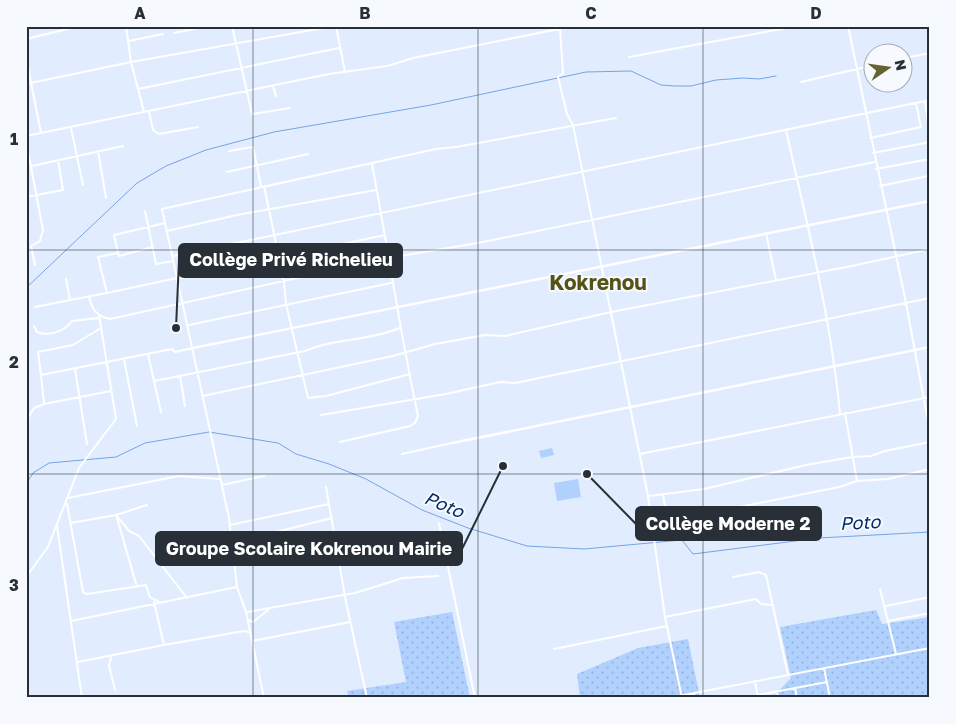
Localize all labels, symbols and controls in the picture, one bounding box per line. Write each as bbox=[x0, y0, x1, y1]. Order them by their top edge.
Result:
text: A bbox=[134, 3, 146, 23]
text: B bbox=[359, 3, 371, 23]
text: C bbox=[585, 3, 597, 23]
text: D bbox=[810, 3, 822, 23]
north arrow bbox=[864, 42, 914, 92]
text: N bbox=[892, 58, 911, 72]
text: 1 bbox=[10, 129, 18, 149]
callout: Collège Privé Richelieu bbox=[179, 244, 402, 277]
text: Collège Privé Richelieu bbox=[189, 248, 393, 270]
district label: Kokrenou bbox=[549, 269, 647, 295]
text: 2 bbox=[9, 352, 19, 372]
water label: Poto bbox=[421, 486, 468, 523]
callout: Collège Moderne 2 bbox=[636, 507, 821, 540]
water label: Poto bbox=[839, 510, 882, 534]
text: Collège Moderne 2 bbox=[646, 512, 810, 534]
callout: Groupe Scolaire Kokrenou Mairie bbox=[156, 532, 462, 565]
text: Groupe Scolaire Kokrenou Mairie bbox=[166, 537, 453, 559]
text: 3 bbox=[9, 575, 19, 595]

